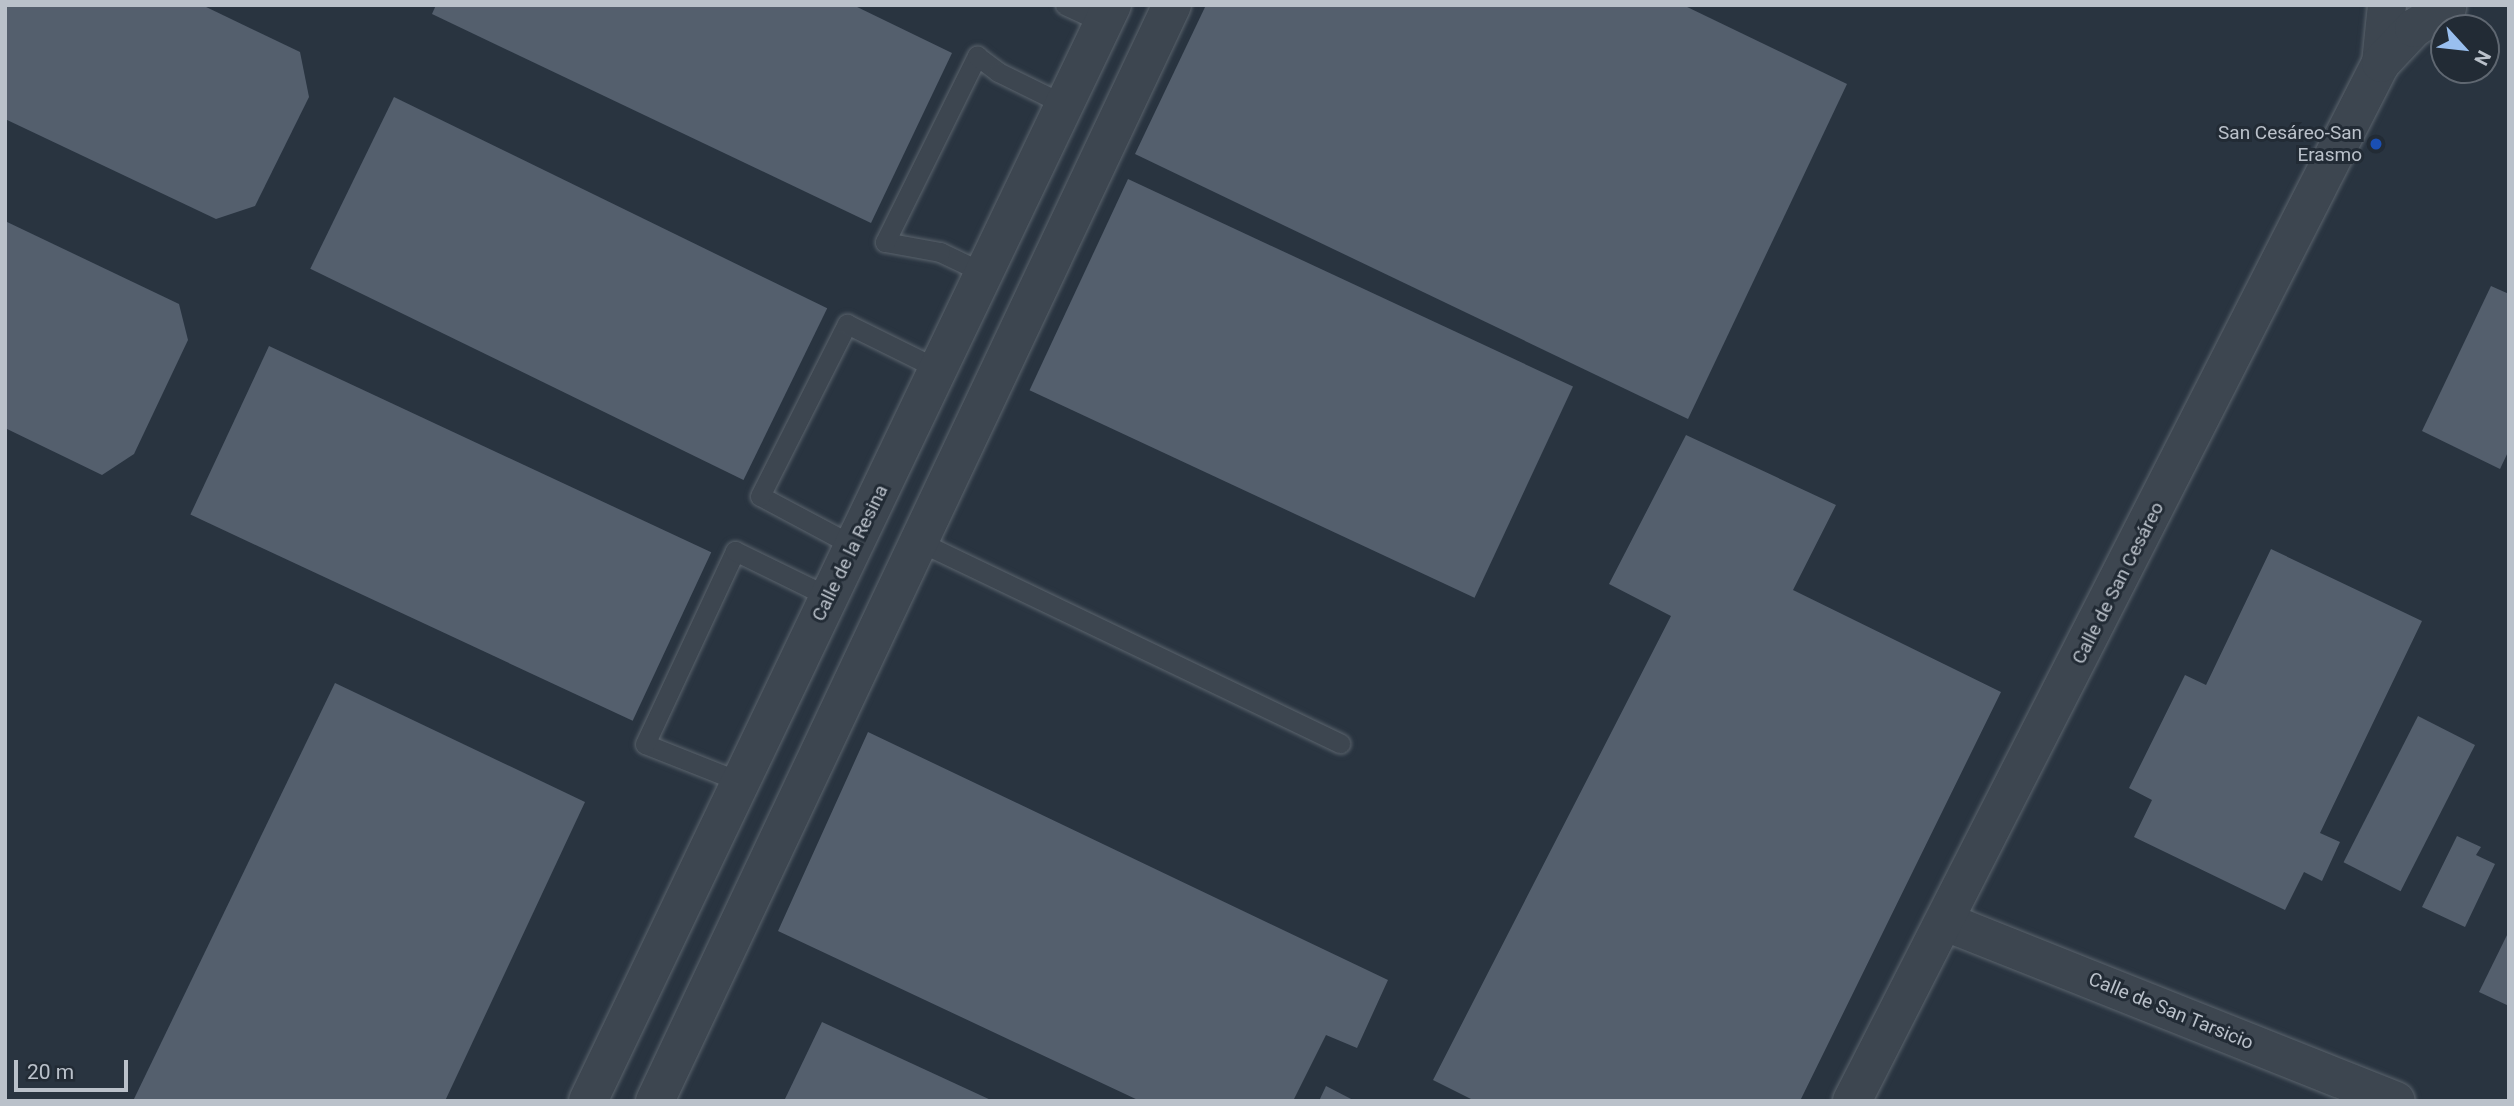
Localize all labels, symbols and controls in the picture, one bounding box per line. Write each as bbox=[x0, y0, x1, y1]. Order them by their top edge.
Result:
north arrow bbox=[2430, 14, 2500, 84]
text: N bbox=[2469, 47, 2496, 69]
place label: San Cesáreo-San Erasmo bbox=[2218, 122, 2362, 166]
marker: San Cesáreo-San Erasmo bbox=[2368, 136, 2384, 152]
street label: Calle de la Resina bbox=[807, 481, 893, 625]
street label: Calle de San Cesáreo bbox=[2067, 498, 2169, 668]
street label: Calle de San Tarsicio bbox=[2085, 967, 2257, 1055]
scale bar bbox=[18, 1046, 131, 1090]
text: 20 m bbox=[27, 1060, 74, 1084]

